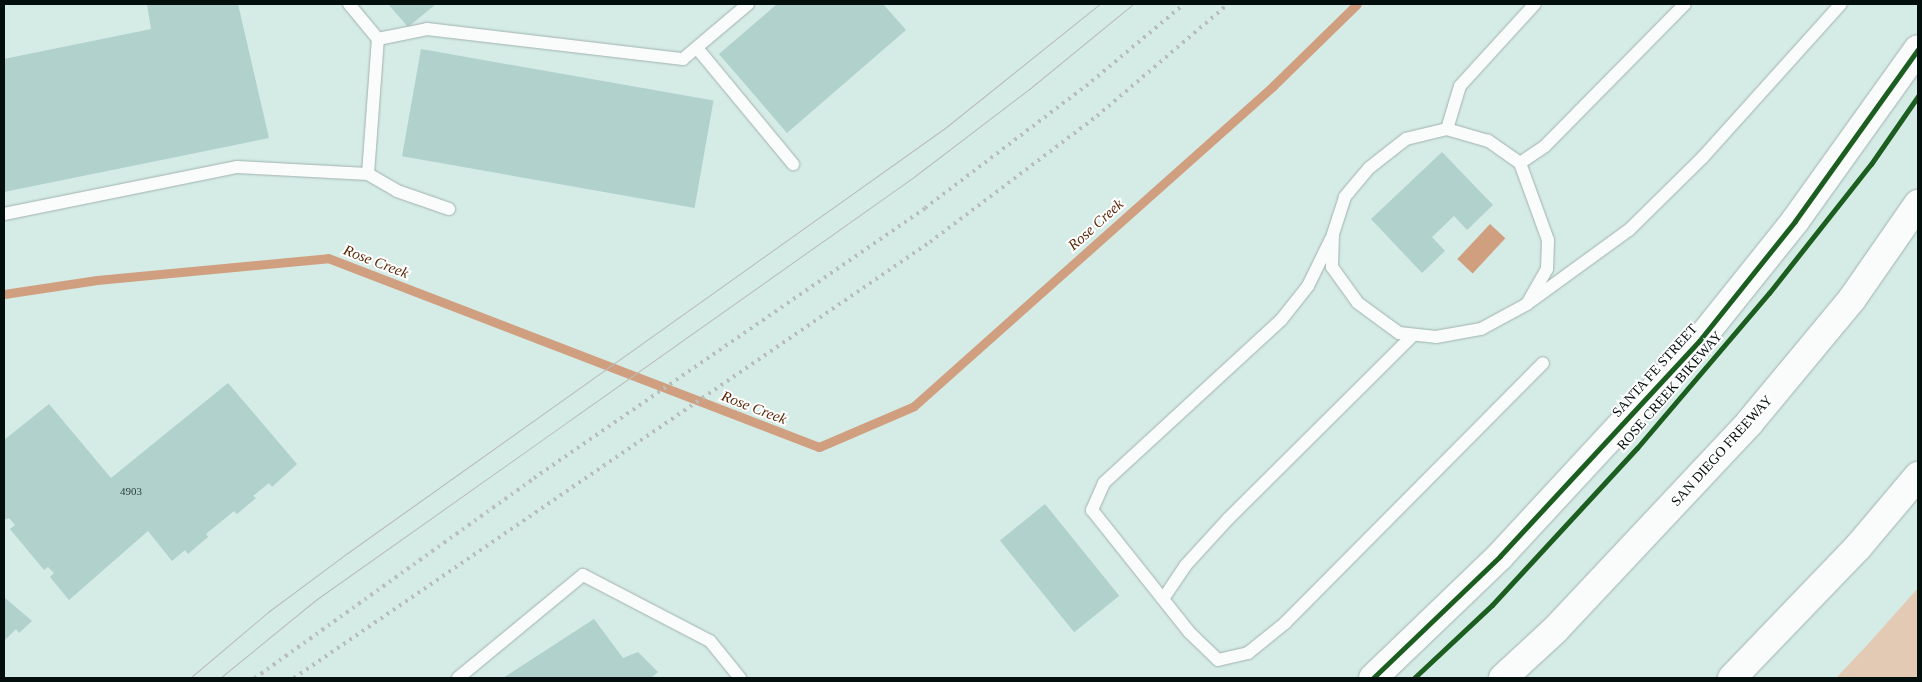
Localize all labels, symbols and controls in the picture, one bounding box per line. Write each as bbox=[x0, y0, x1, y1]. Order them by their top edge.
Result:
water label: Rose Creek bbox=[1065, 196, 1127, 254]
water label: Rose Creek bbox=[341, 241, 411, 283]
street label: SANTA FE STREET bbox=[1609, 321, 1701, 421]
street label: ROSE CREEK BIKEWAY bbox=[1614, 328, 1726, 454]
water label: Rose Creek bbox=[719, 387, 789, 429]
street label: SAN DIEGO FREEWAY bbox=[1668, 392, 1776, 510]
house number: 4903 bbox=[120, 484, 142, 498]

